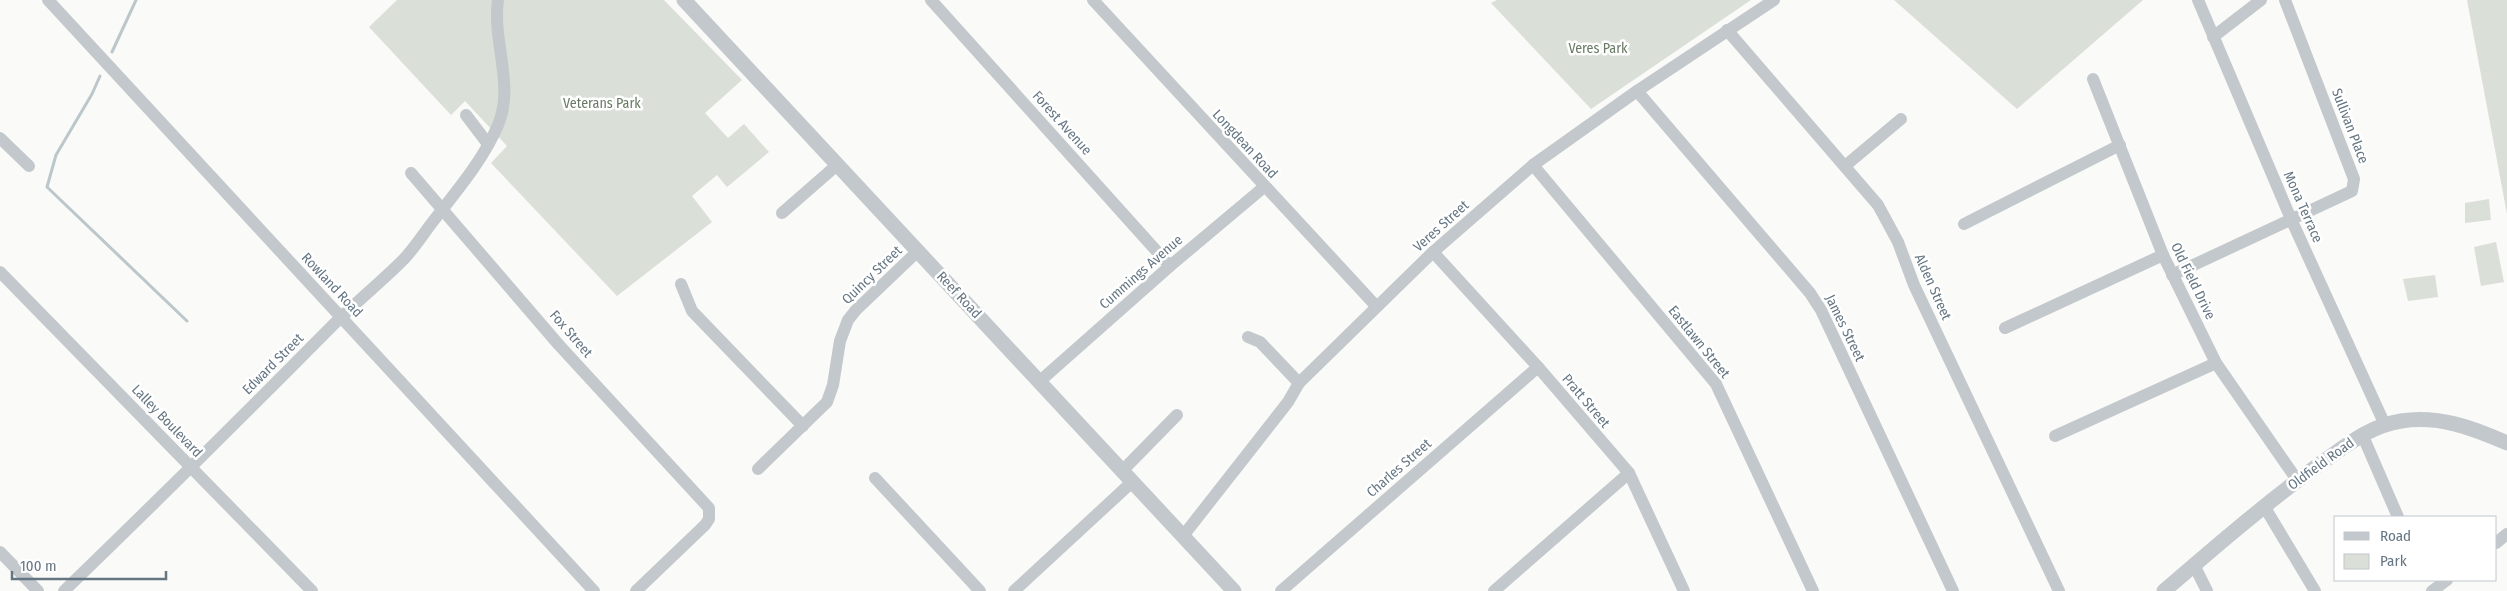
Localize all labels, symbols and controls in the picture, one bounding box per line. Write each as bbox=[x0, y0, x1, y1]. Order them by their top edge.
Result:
park label: Veres Park bbox=[1568, 40, 1628, 57]
street label: Sullivan Place bbox=[2328, 86, 2372, 166]
street label: Forest Avenue bbox=[1029, 87, 1095, 159]
park label: Veterans Park bbox=[563, 95, 641, 112]
street label: Longdean Road bbox=[1209, 106, 1281, 182]
street label: Mona Terrace bbox=[2280, 169, 2326, 245]
street label: Veres Street bbox=[1410, 196, 1473, 255]
street label: Cummings Avenue bbox=[1096, 231, 1186, 313]
street label: Old Field Drive bbox=[2167, 240, 2219, 322]
street label: Quincy Street bbox=[838, 242, 906, 308]
street label: Rowland Road bbox=[298, 249, 366, 321]
street label: Alden Street bbox=[1911, 251, 1955, 323]
street label: Reef Road bbox=[933, 268, 985, 322]
street label: James Street bbox=[1822, 292, 1869, 364]
street label: Eastlawn Street bbox=[1665, 302, 1734, 382]
street label: Fox Street bbox=[546, 307, 596, 361]
street label: Edward Street bbox=[239, 330, 307, 398]
street label: Pratt Street bbox=[1559, 371, 1614, 432]
street label: Lalley Boulevard bbox=[128, 381, 206, 461]
street label: Oldfield Road bbox=[2285, 434, 2357, 494]
street label: Charles Street bbox=[1363, 435, 1435, 501]
legend bbox=[2334, 516, 2497, 581]
text: Road bbox=[2380, 527, 2411, 545]
scale bar bbox=[12, 548, 166, 580]
text: Park bbox=[2380, 552, 2407, 570]
text: 100 m bbox=[20, 557, 57, 575]

